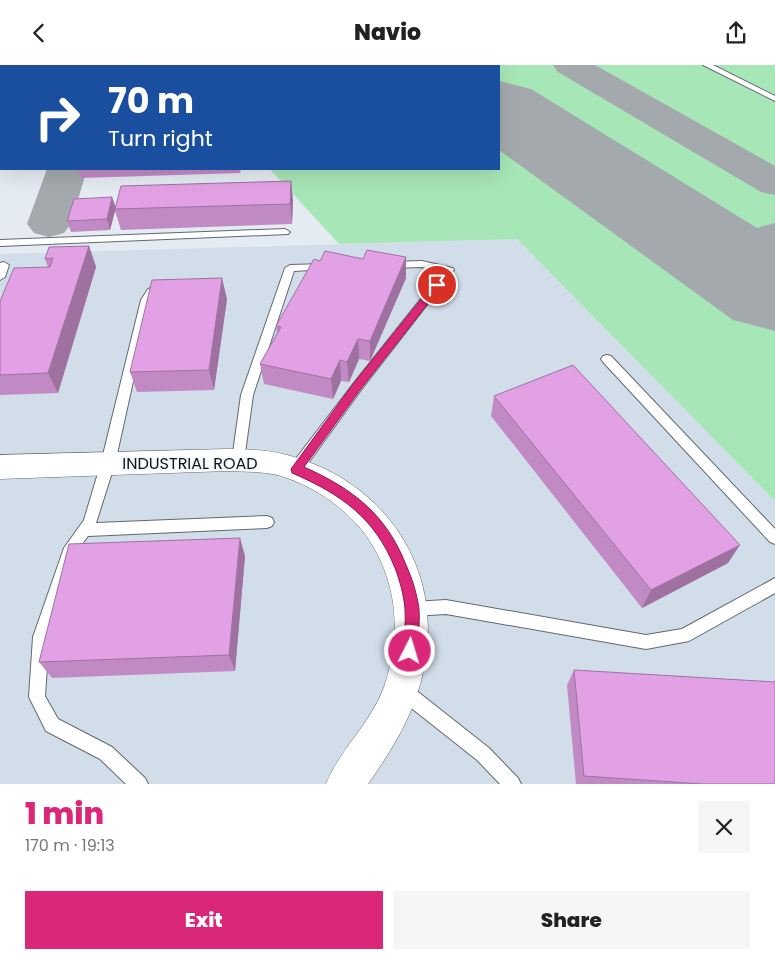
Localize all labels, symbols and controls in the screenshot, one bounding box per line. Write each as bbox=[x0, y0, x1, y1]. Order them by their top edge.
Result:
text: Navio bbox=[354, 17, 421, 48]
icon: back bbox=[25, 19, 53, 47]
icon: share bbox=[722, 19, 750, 47]
text: 70 m bbox=[108, 76, 194, 125]
icon: right bbox=[25, 85, 90, 150]
text: Turn right bbox=[108, 123, 213, 154]
pin bbox=[416, 264, 458, 306]
icon: arrive bbox=[423, 271, 451, 299]
street label: INDUSTRIAL ROAD bbox=[122, 452, 258, 475]
position arrow bbox=[383, 624, 435, 676]
text: 1 min bbox=[25, 792, 104, 835]
button: close bbox=[698, 801, 750, 853]
text: 170 m · 19:13 bbox=[25, 834, 115, 857]
button: Exit bbox=[25, 891, 383, 949]
button: Share bbox=[393, 891, 750, 949]

